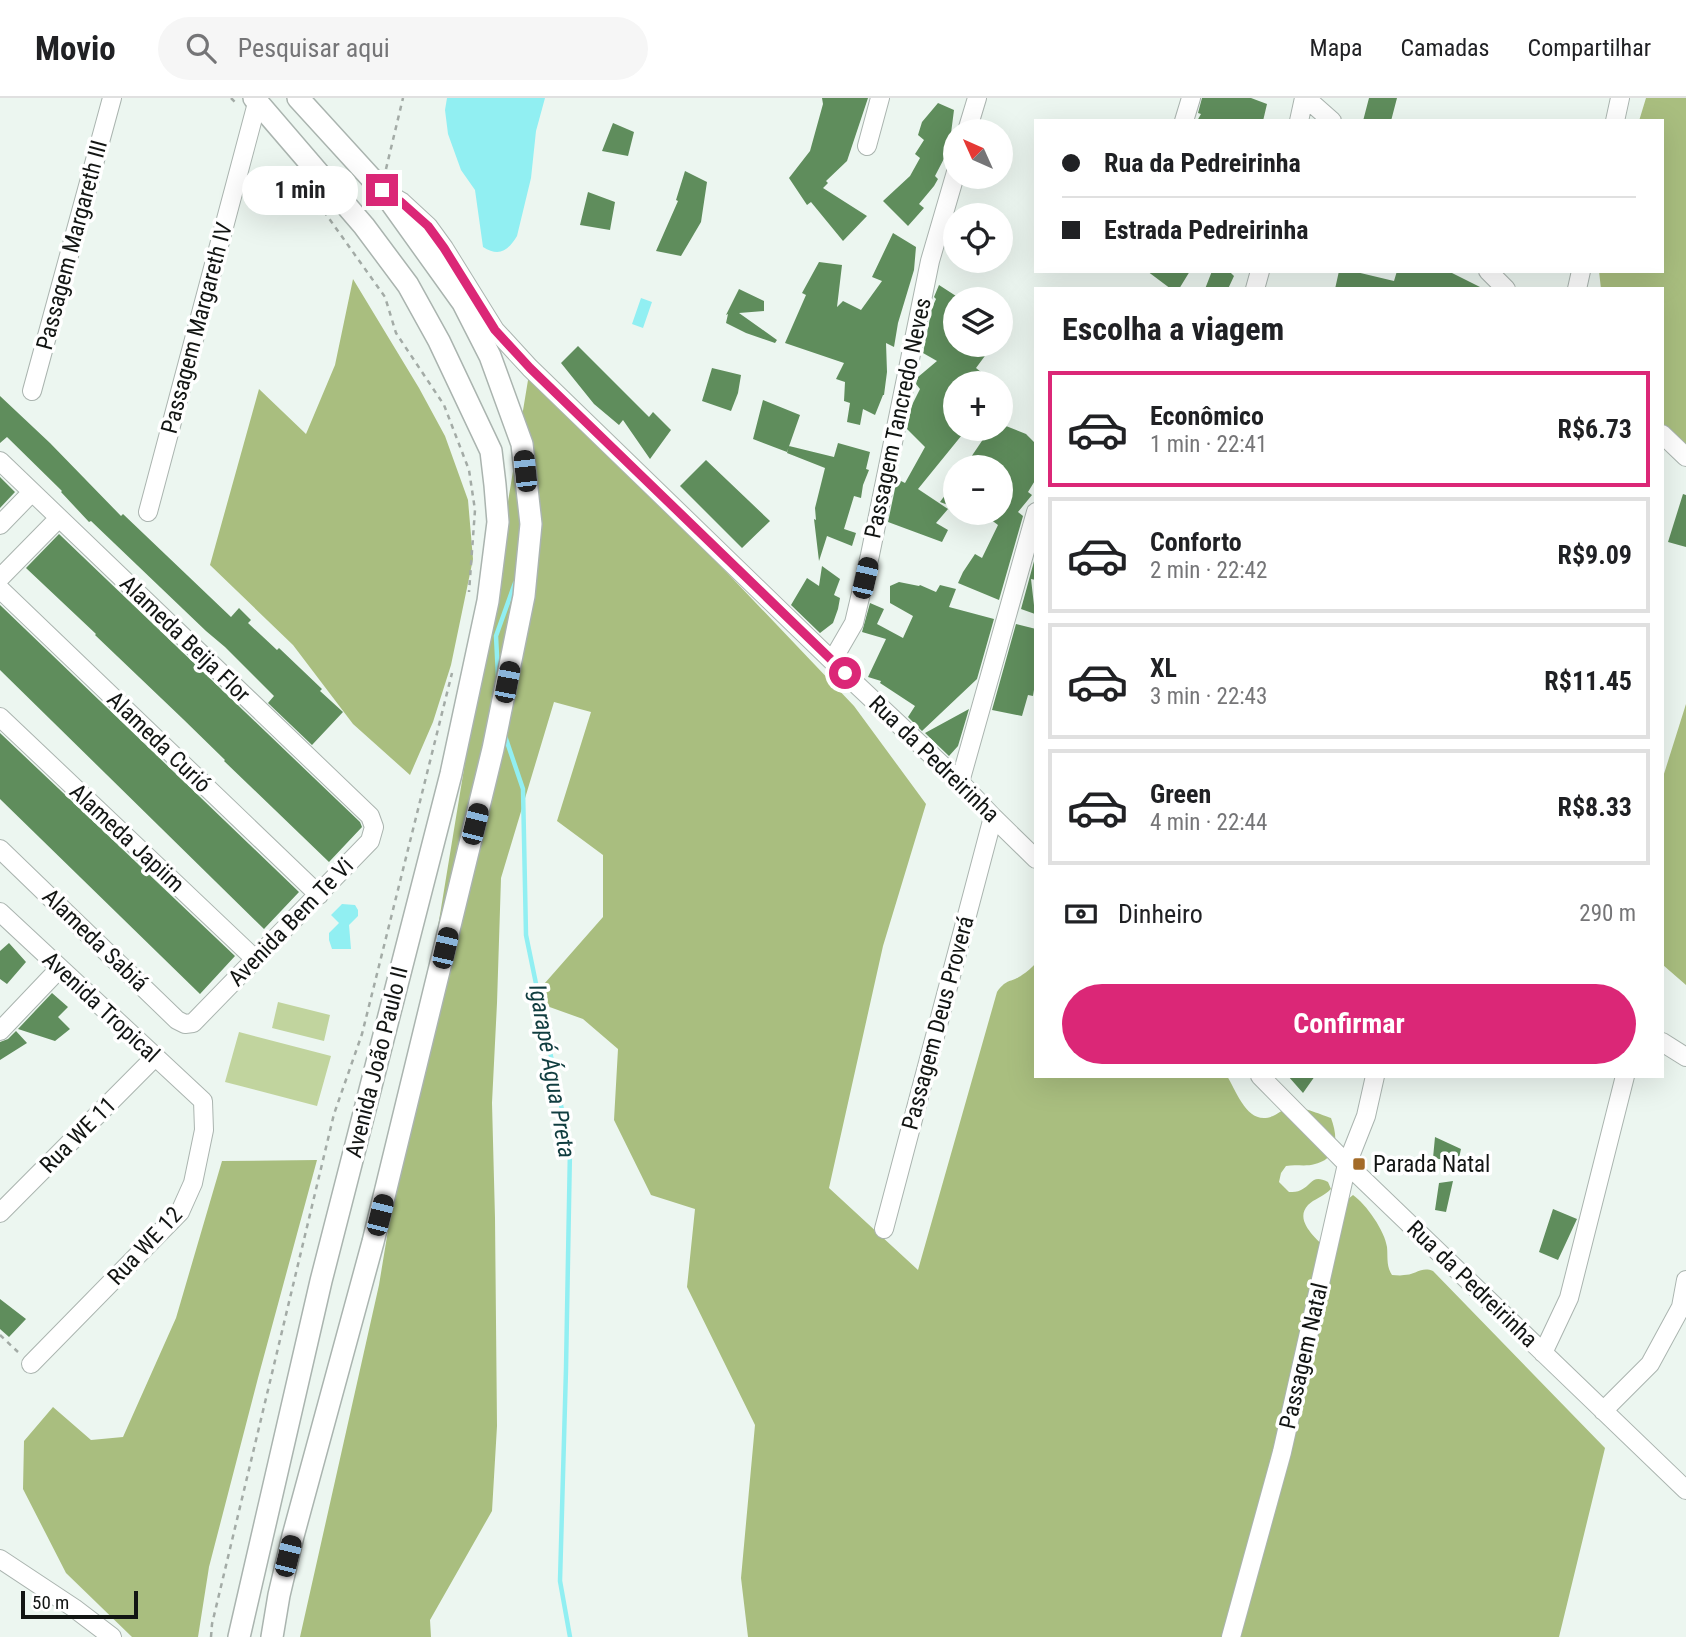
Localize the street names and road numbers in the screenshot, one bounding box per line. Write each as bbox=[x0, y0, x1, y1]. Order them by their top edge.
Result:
street label: Passagem Margareth III bbox=[31, 137, 113, 353]
street label: Passagem Margareth IV bbox=[156, 219, 238, 436]
street label: Passagem Tancredo Neves bbox=[859, 295, 937, 541]
street label: Alameda Beija Flor bbox=[114, 570, 256, 708]
street label: Alameda Curió bbox=[102, 686, 216, 798]
street label: Rua da Pedreirinha bbox=[863, 690, 1005, 828]
street label: Alameda Japiim bbox=[64, 778, 190, 898]
street label: Avenida Bem Te Vi bbox=[223, 852, 359, 992]
street label: Alameda Sabiá bbox=[37, 883, 153, 997]
street label: Passagem Deus Proverá bbox=[896, 913, 980, 1133]
street label: Avenida Tropical bbox=[37, 946, 165, 1068]
street label: Avenida João Paulo II bbox=[340, 964, 414, 1160]
street label: Rua WE 11 bbox=[34, 1091, 122, 1179]
street label: Rua WE 12 bbox=[102, 1201, 188, 1291]
street label: Rua da Pedreirinha bbox=[1401, 1215, 1543, 1353]
street label: Passagem Natal bbox=[1274, 1281, 1334, 1431]

